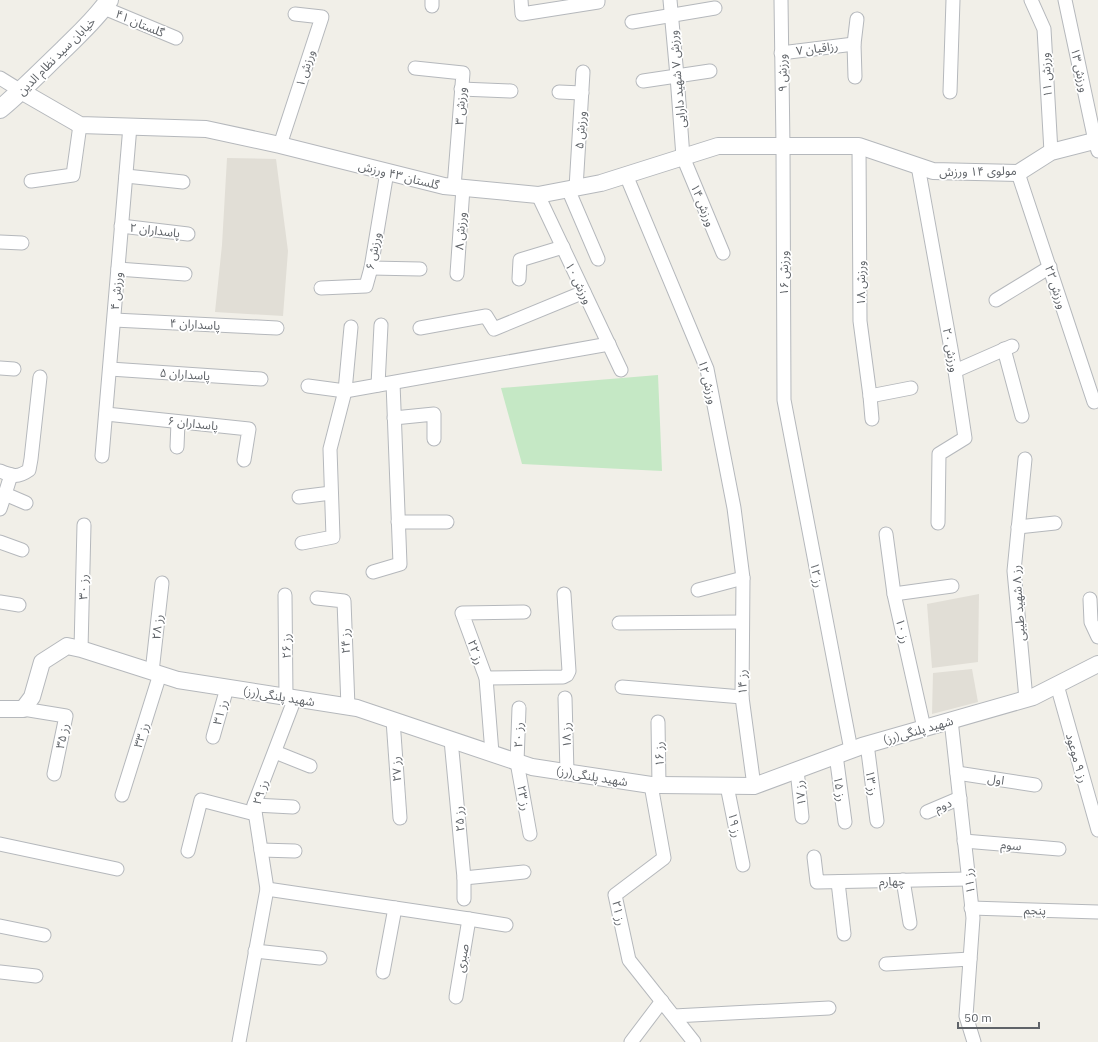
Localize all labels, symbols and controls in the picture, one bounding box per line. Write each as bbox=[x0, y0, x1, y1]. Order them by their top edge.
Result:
street label: گلستان ۴۱ bbox=[113, 6, 168, 40]
street label: خیابان سید نظام الدین bbox=[14, 14, 100, 100]
street label: ورزش ۷ شهید دارایی bbox=[665, 30, 689, 128]
street label: رزاقیان ۷ bbox=[795, 38, 839, 58]
street label: ورزش ۱۳ bbox=[1068, 46, 1092, 94]
street label: ورزش ۱ bbox=[292, 48, 318, 88]
street label: ورزش ۱۱ bbox=[1037, 52, 1055, 98]
street label: ورزش ۹ bbox=[774, 54, 790, 92]
street label: ورزش ۳ bbox=[451, 87, 469, 125]
street label: ورزش ۵ bbox=[571, 111, 589, 149]
street label: گلستان ۴۳ ورزش bbox=[357, 158, 442, 193]
street label: مولوی ۱۴ ورزش bbox=[939, 163, 1017, 179]
street label: ورزش ۱۴ bbox=[688, 181, 718, 229]
street label: ورزش ۸ bbox=[451, 212, 469, 250]
street label: پاسداران ۲ bbox=[129, 219, 181, 242]
street label: ورزش ۶ bbox=[362, 231, 384, 271]
street label: ورزش ۱۶ bbox=[776, 251, 791, 295]
street label: ورزش ۱۰ bbox=[562, 260, 596, 306]
street label: ورزش ۱۸ bbox=[853, 261, 868, 305]
street label: ورزش ۲۲ bbox=[1042, 263, 1070, 311]
street label: ورزش ۴ bbox=[107, 271, 125, 311]
street label: پاسداران ۴ bbox=[169, 315, 221, 334]
street label: ورزش ۲۰ bbox=[940, 327, 962, 373]
street label: ورزش ۱۲ bbox=[695, 358, 721, 406]
street label: پاسداران ۵ bbox=[159, 365, 211, 384]
street label: پاسداران ۶ bbox=[167, 413, 219, 434]
street label: رز ۱۲ bbox=[807, 561, 827, 589]
street label: رز ۸ شهید طیبی bbox=[1008, 565, 1028, 641]
street label: رز ۳۰ bbox=[75, 574, 91, 600]
street label: رز ۲۸ bbox=[148, 614, 166, 640]
street label: رز ۱۰ bbox=[893, 617, 913, 645]
street label: رز ۲۴ bbox=[337, 628, 353, 654]
street label: رز ۲۶ bbox=[278, 633, 294, 659]
street label: رز ۲۲ bbox=[465, 638, 487, 666]
street label: رز ۱۴ bbox=[734, 669, 750, 695]
street label: شهید پلنگی(رز) bbox=[242, 683, 316, 710]
street label: رز ۳۱ bbox=[209, 698, 231, 726]
street label: شهید پلنگی(رز) bbox=[881, 713, 955, 748]
street label: رز ۳۳ bbox=[130, 721, 152, 749]
street label: رز ۳۵ bbox=[52, 722, 72, 750]
street label: رز ۲۰ bbox=[510, 722, 526, 748]
street label: رز ۱۸ bbox=[558, 722, 574, 748]
street label: رز ۹ موعود bbox=[1063, 732, 1091, 784]
street label: رز ۱۶ bbox=[651, 741, 667, 767]
street label: رز ۲۷ bbox=[388, 756, 404, 782]
street label: شهید پلنگی(رز) bbox=[555, 763, 629, 790]
street label: رز ۱۳ bbox=[863, 769, 881, 797]
street label: اول bbox=[987, 770, 1005, 788]
street label: رز ۱۵ bbox=[831, 775, 849, 803]
street label: رز ۲۹ bbox=[249, 778, 271, 806]
street label: رز ۱۷ bbox=[791, 780, 809, 806]
street label: رز ۲۳ bbox=[514, 784, 534, 812]
street label: دوم bbox=[932, 795, 955, 817]
street label: رز ۲۵ bbox=[450, 806, 468, 832]
street label: رز ۱۹ bbox=[725, 811, 745, 839]
street label: سوم bbox=[1000, 837, 1022, 855]
street label: رز ۱۱ bbox=[960, 868, 978, 894]
street label: چهارم bbox=[879, 873, 905, 891]
street label: رز ۲۱ bbox=[609, 899, 629, 927]
street label: پنجم bbox=[1024, 902, 1046, 920]
street label: صبری bbox=[452, 942, 472, 974]
scale bar bbox=[958, 1004, 1039, 1030]
text: 50 m bbox=[964, 1010, 992, 1025]

